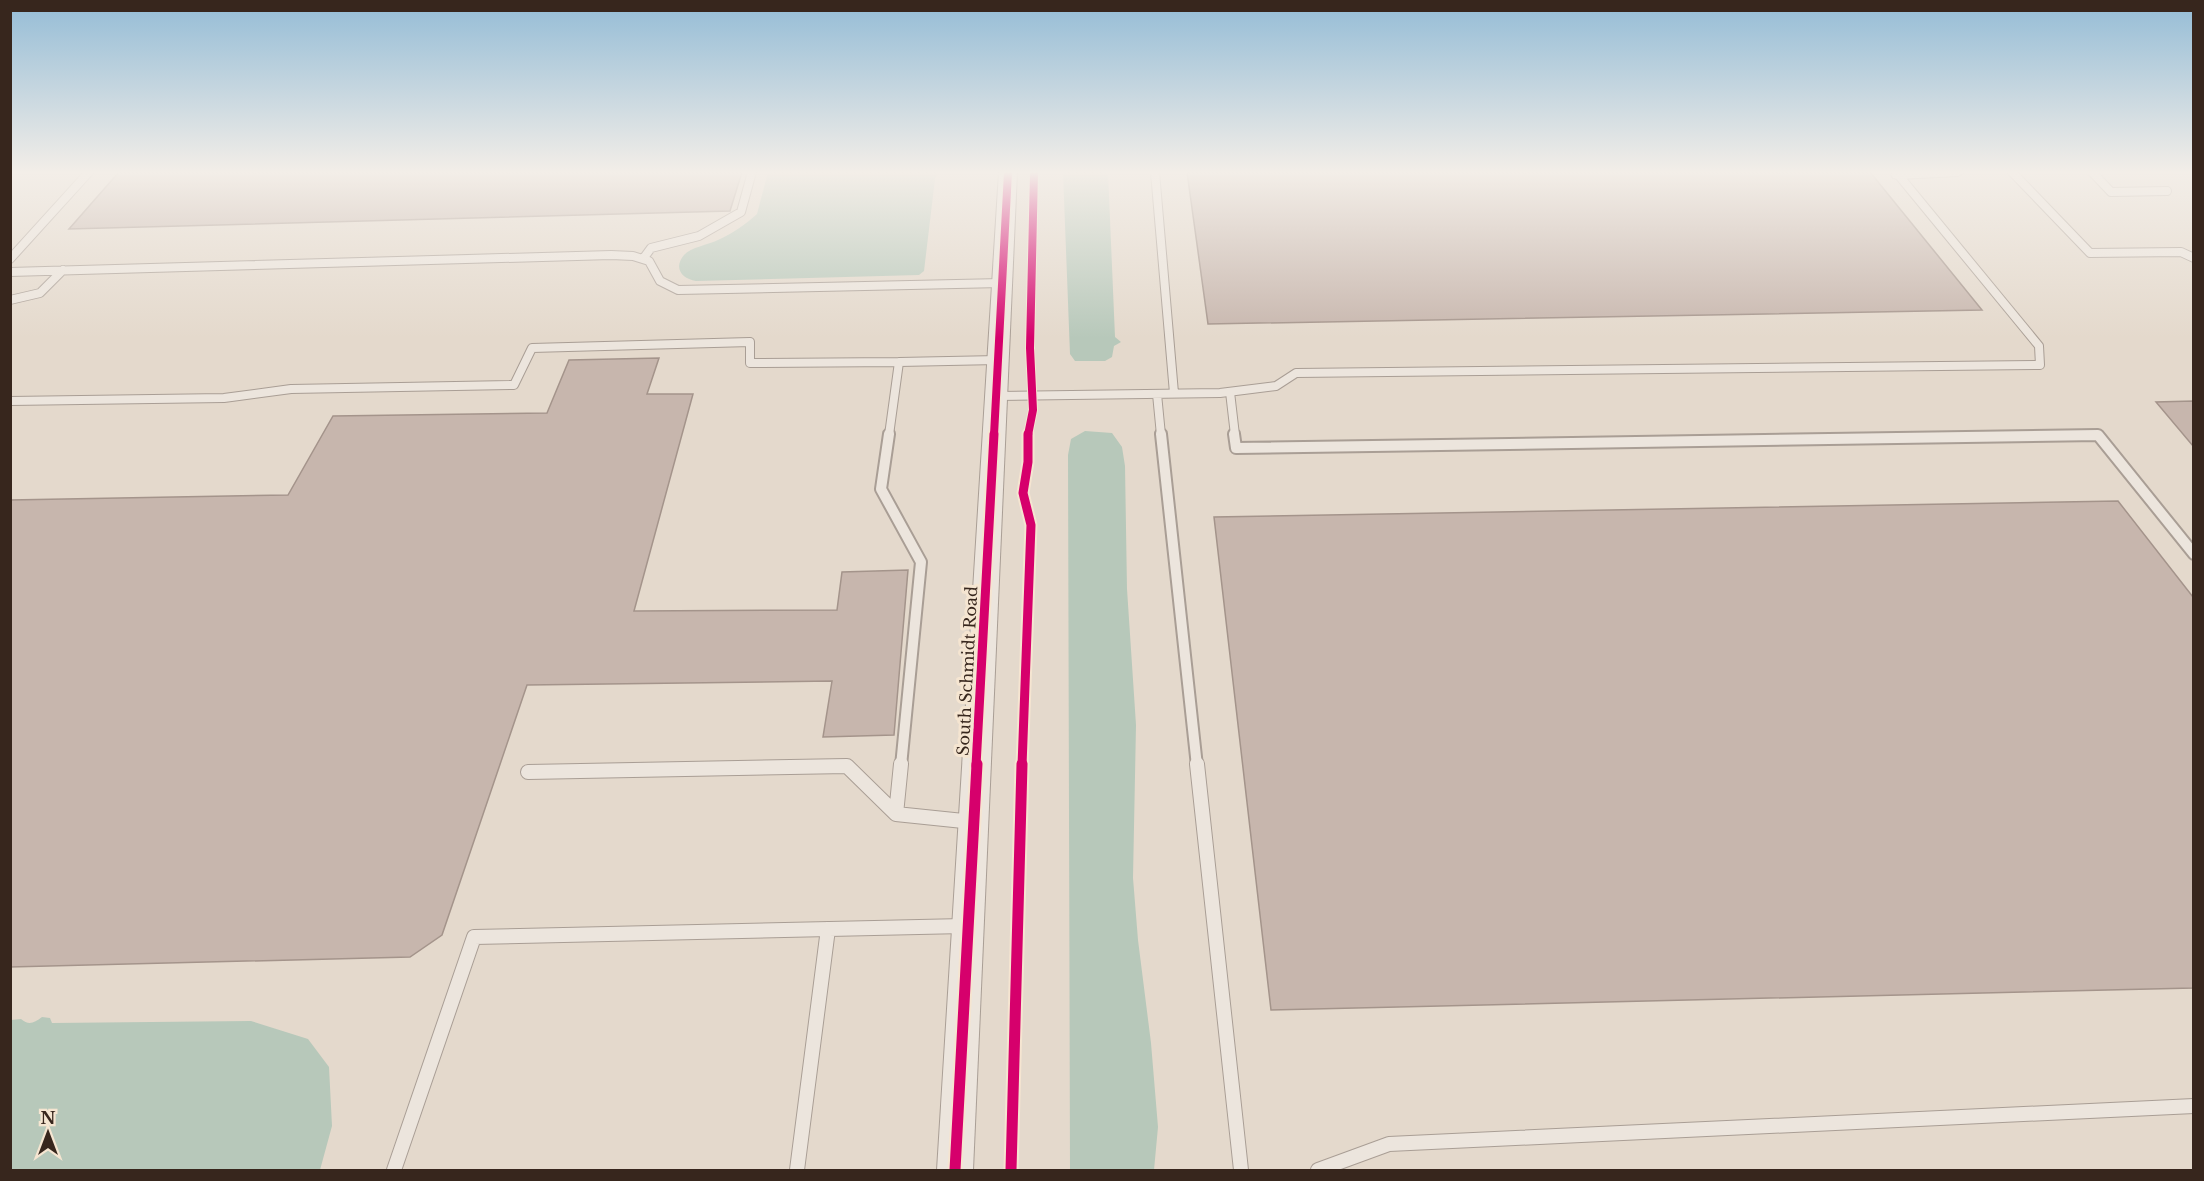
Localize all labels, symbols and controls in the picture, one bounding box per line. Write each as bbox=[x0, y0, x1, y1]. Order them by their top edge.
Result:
street label: South Schmidt Road bbox=[953, 586, 981, 756]
north arrow bbox=[18, 1103, 78, 1163]
text: N bbox=[40, 1108, 56, 1128]

